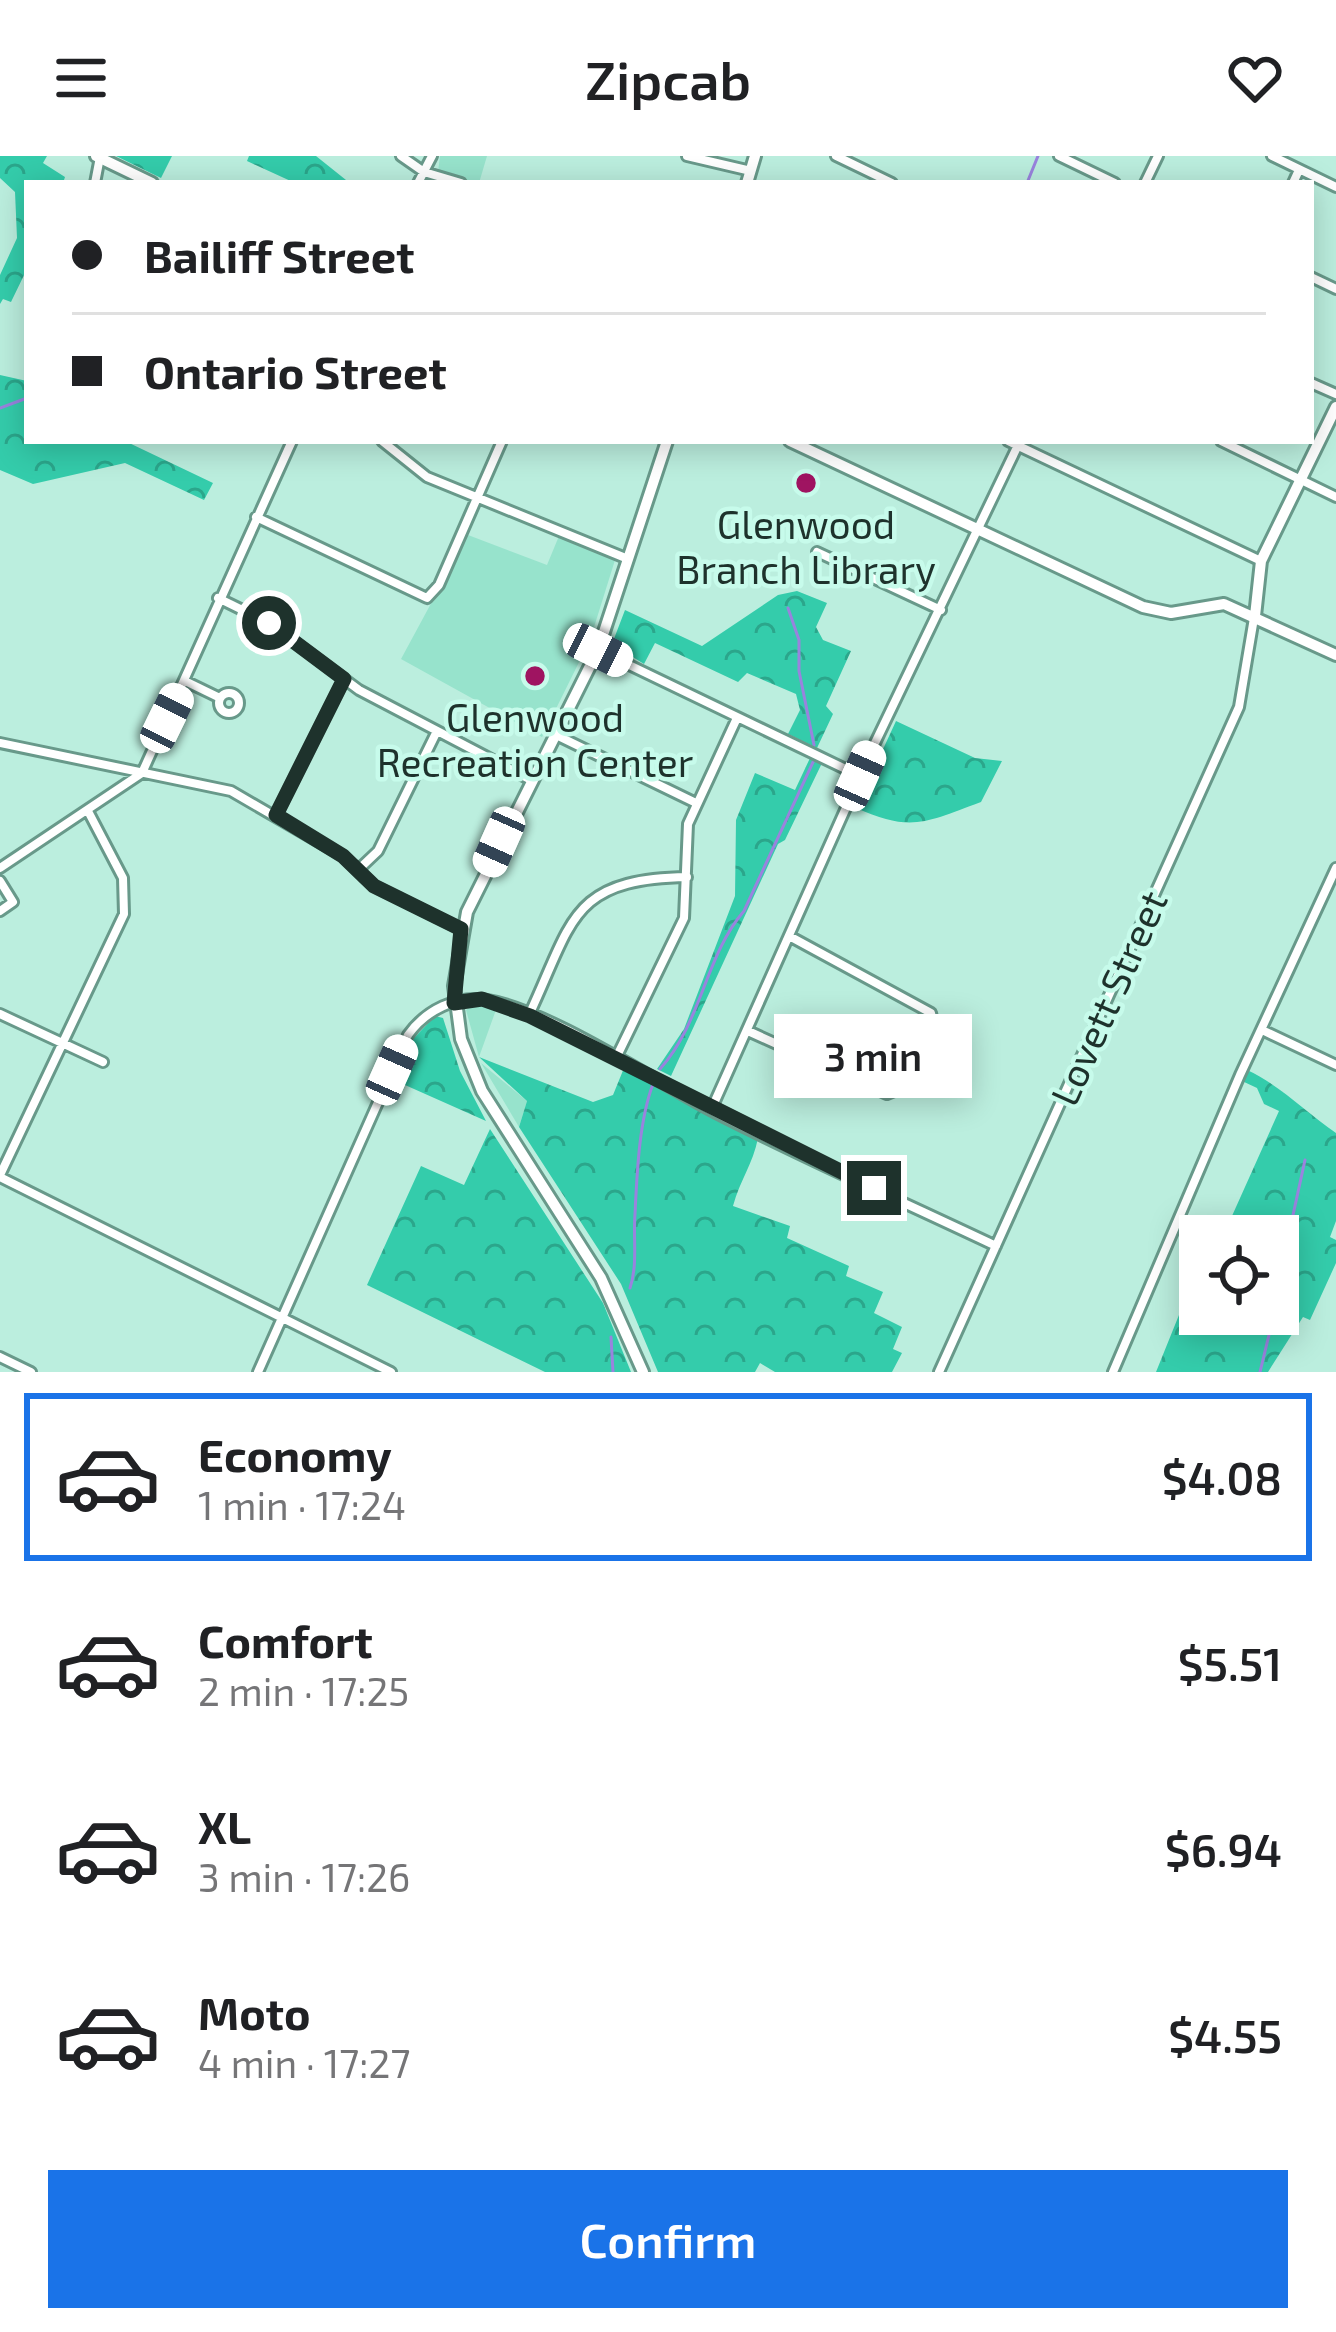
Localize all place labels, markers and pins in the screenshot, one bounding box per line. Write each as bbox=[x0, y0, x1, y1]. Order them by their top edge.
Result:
marker: Glenwood Branch Library bbox=[793, 470, 819, 496]
place label: Glenwood Branch Library bbox=[676, 500, 936, 592]
marker: Glenwood Recreation Center bbox=[522, 663, 548, 689]
place label: Glenwood Recreation Center bbox=[377, 693, 693, 785]

